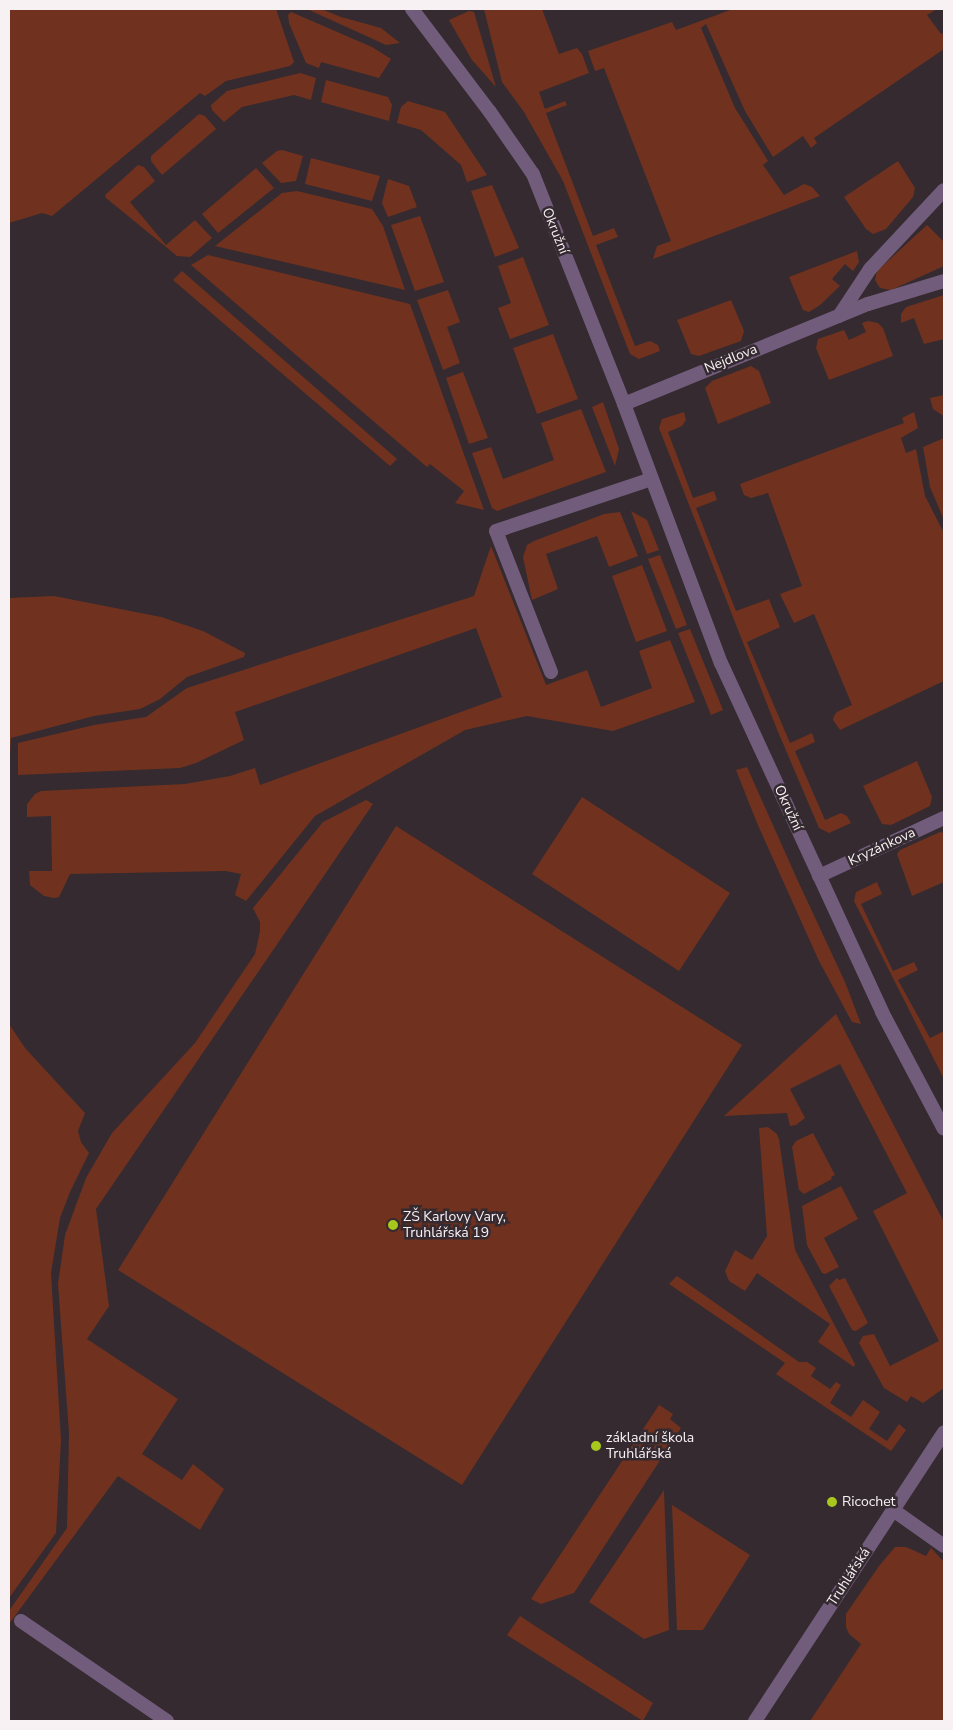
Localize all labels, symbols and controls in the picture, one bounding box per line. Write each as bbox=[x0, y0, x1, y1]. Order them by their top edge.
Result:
street label: Okružní bbox=[538, 205, 572, 257]
street label: Nejdlova bbox=[702, 341, 760, 377]
street label: Okružní bbox=[770, 783, 806, 833]
street label: Kryzánkova bbox=[846, 824, 918, 870]
place label: ZŠ Karlovy Vary, Truhlářská 19 bbox=[403, 1209, 506, 1242]
marker: ZŠ Karlovy Vary, Truhlářská 19 bbox=[387, 1219, 399, 1231]
place label: základní škola Truhlářská bbox=[606, 1430, 694, 1462]
marker: základní škola Truhlářská bbox=[590, 1440, 602, 1452]
place label: Ricochet bbox=[842, 1494, 896, 1510]
marker: Ricochet bbox=[826, 1496, 838, 1508]
street label: Truhlářská bbox=[824, 1545, 874, 1609]

